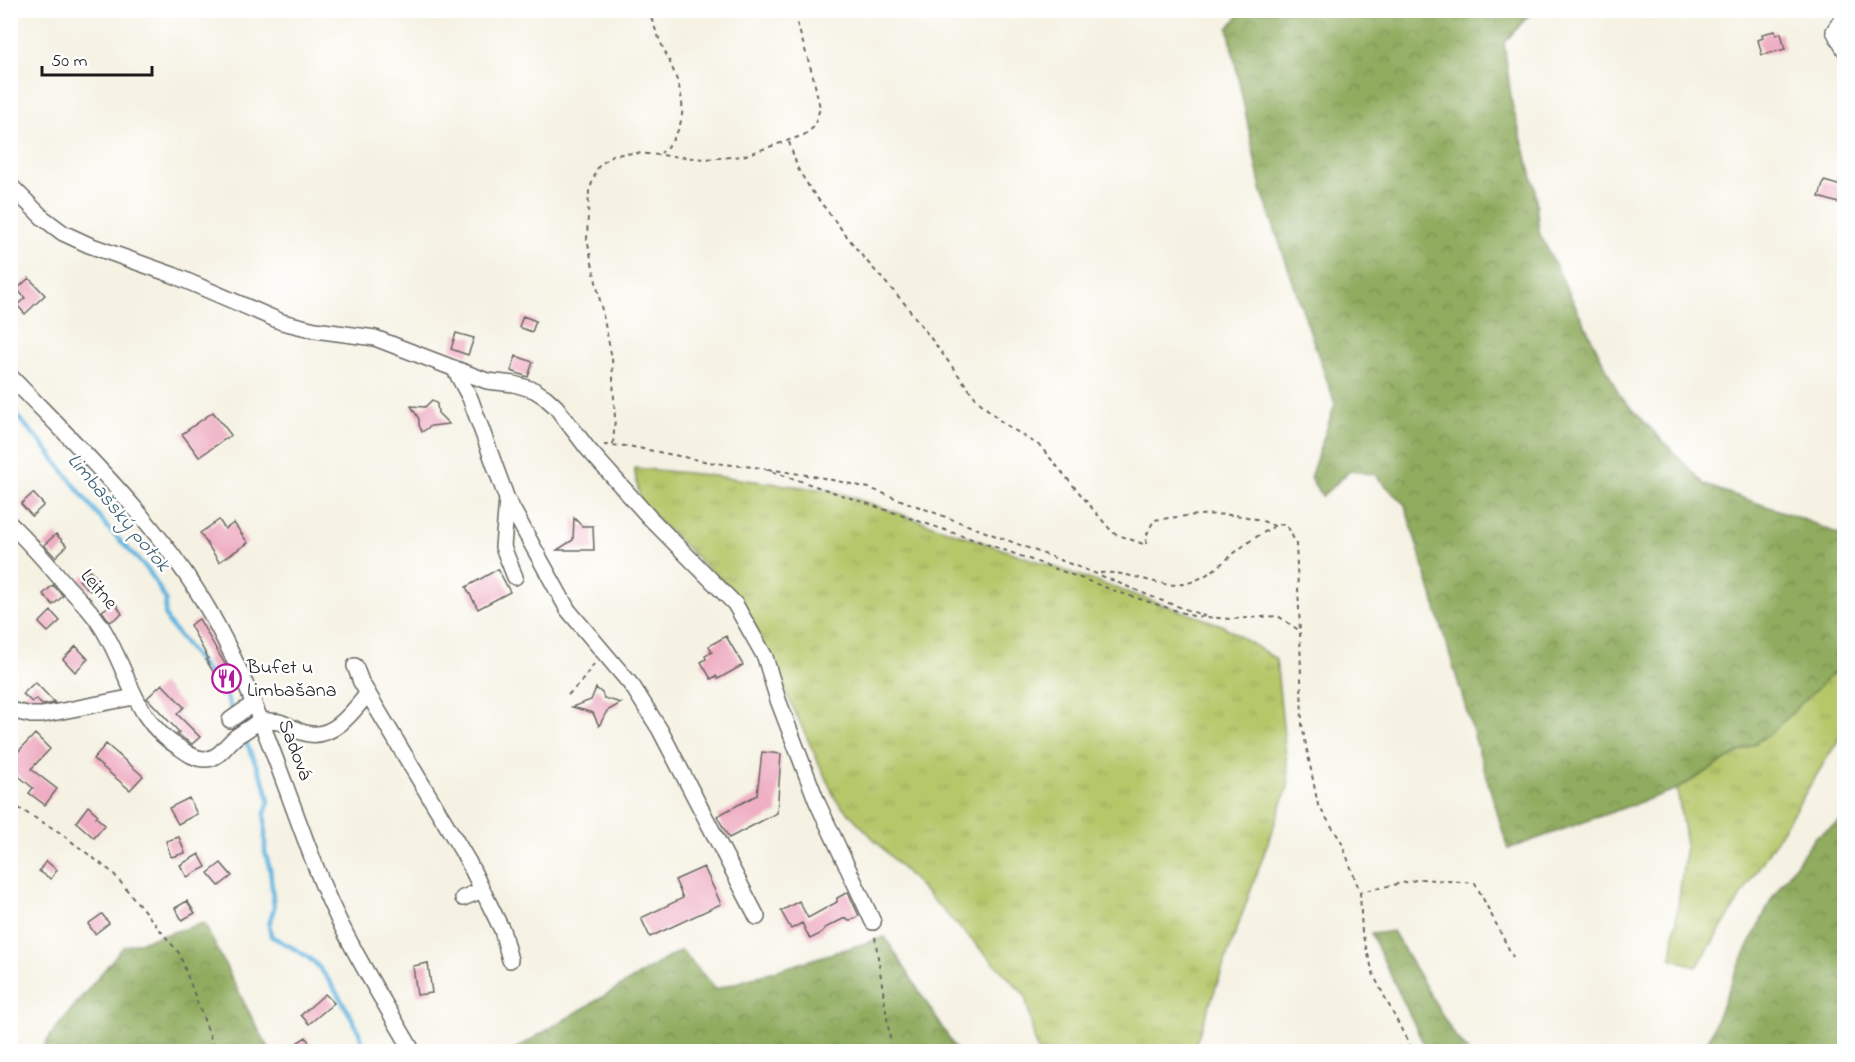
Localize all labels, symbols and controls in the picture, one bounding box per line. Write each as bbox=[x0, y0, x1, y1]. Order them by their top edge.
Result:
scale bar bbox=[42, 39, 152, 77]
text: 50 m bbox=[51, 49, 88, 75]
water label: Limbašský potok bbox=[59, 447, 177, 579]
street label: Leitne bbox=[72, 563, 124, 617]
place label: Bufet u Limbašana bbox=[246, 654, 337, 706]
restaurant icon: Bufet u Limbašana bbox=[210, 663, 242, 695]
street label: Sadová bbox=[269, 715, 319, 785]

